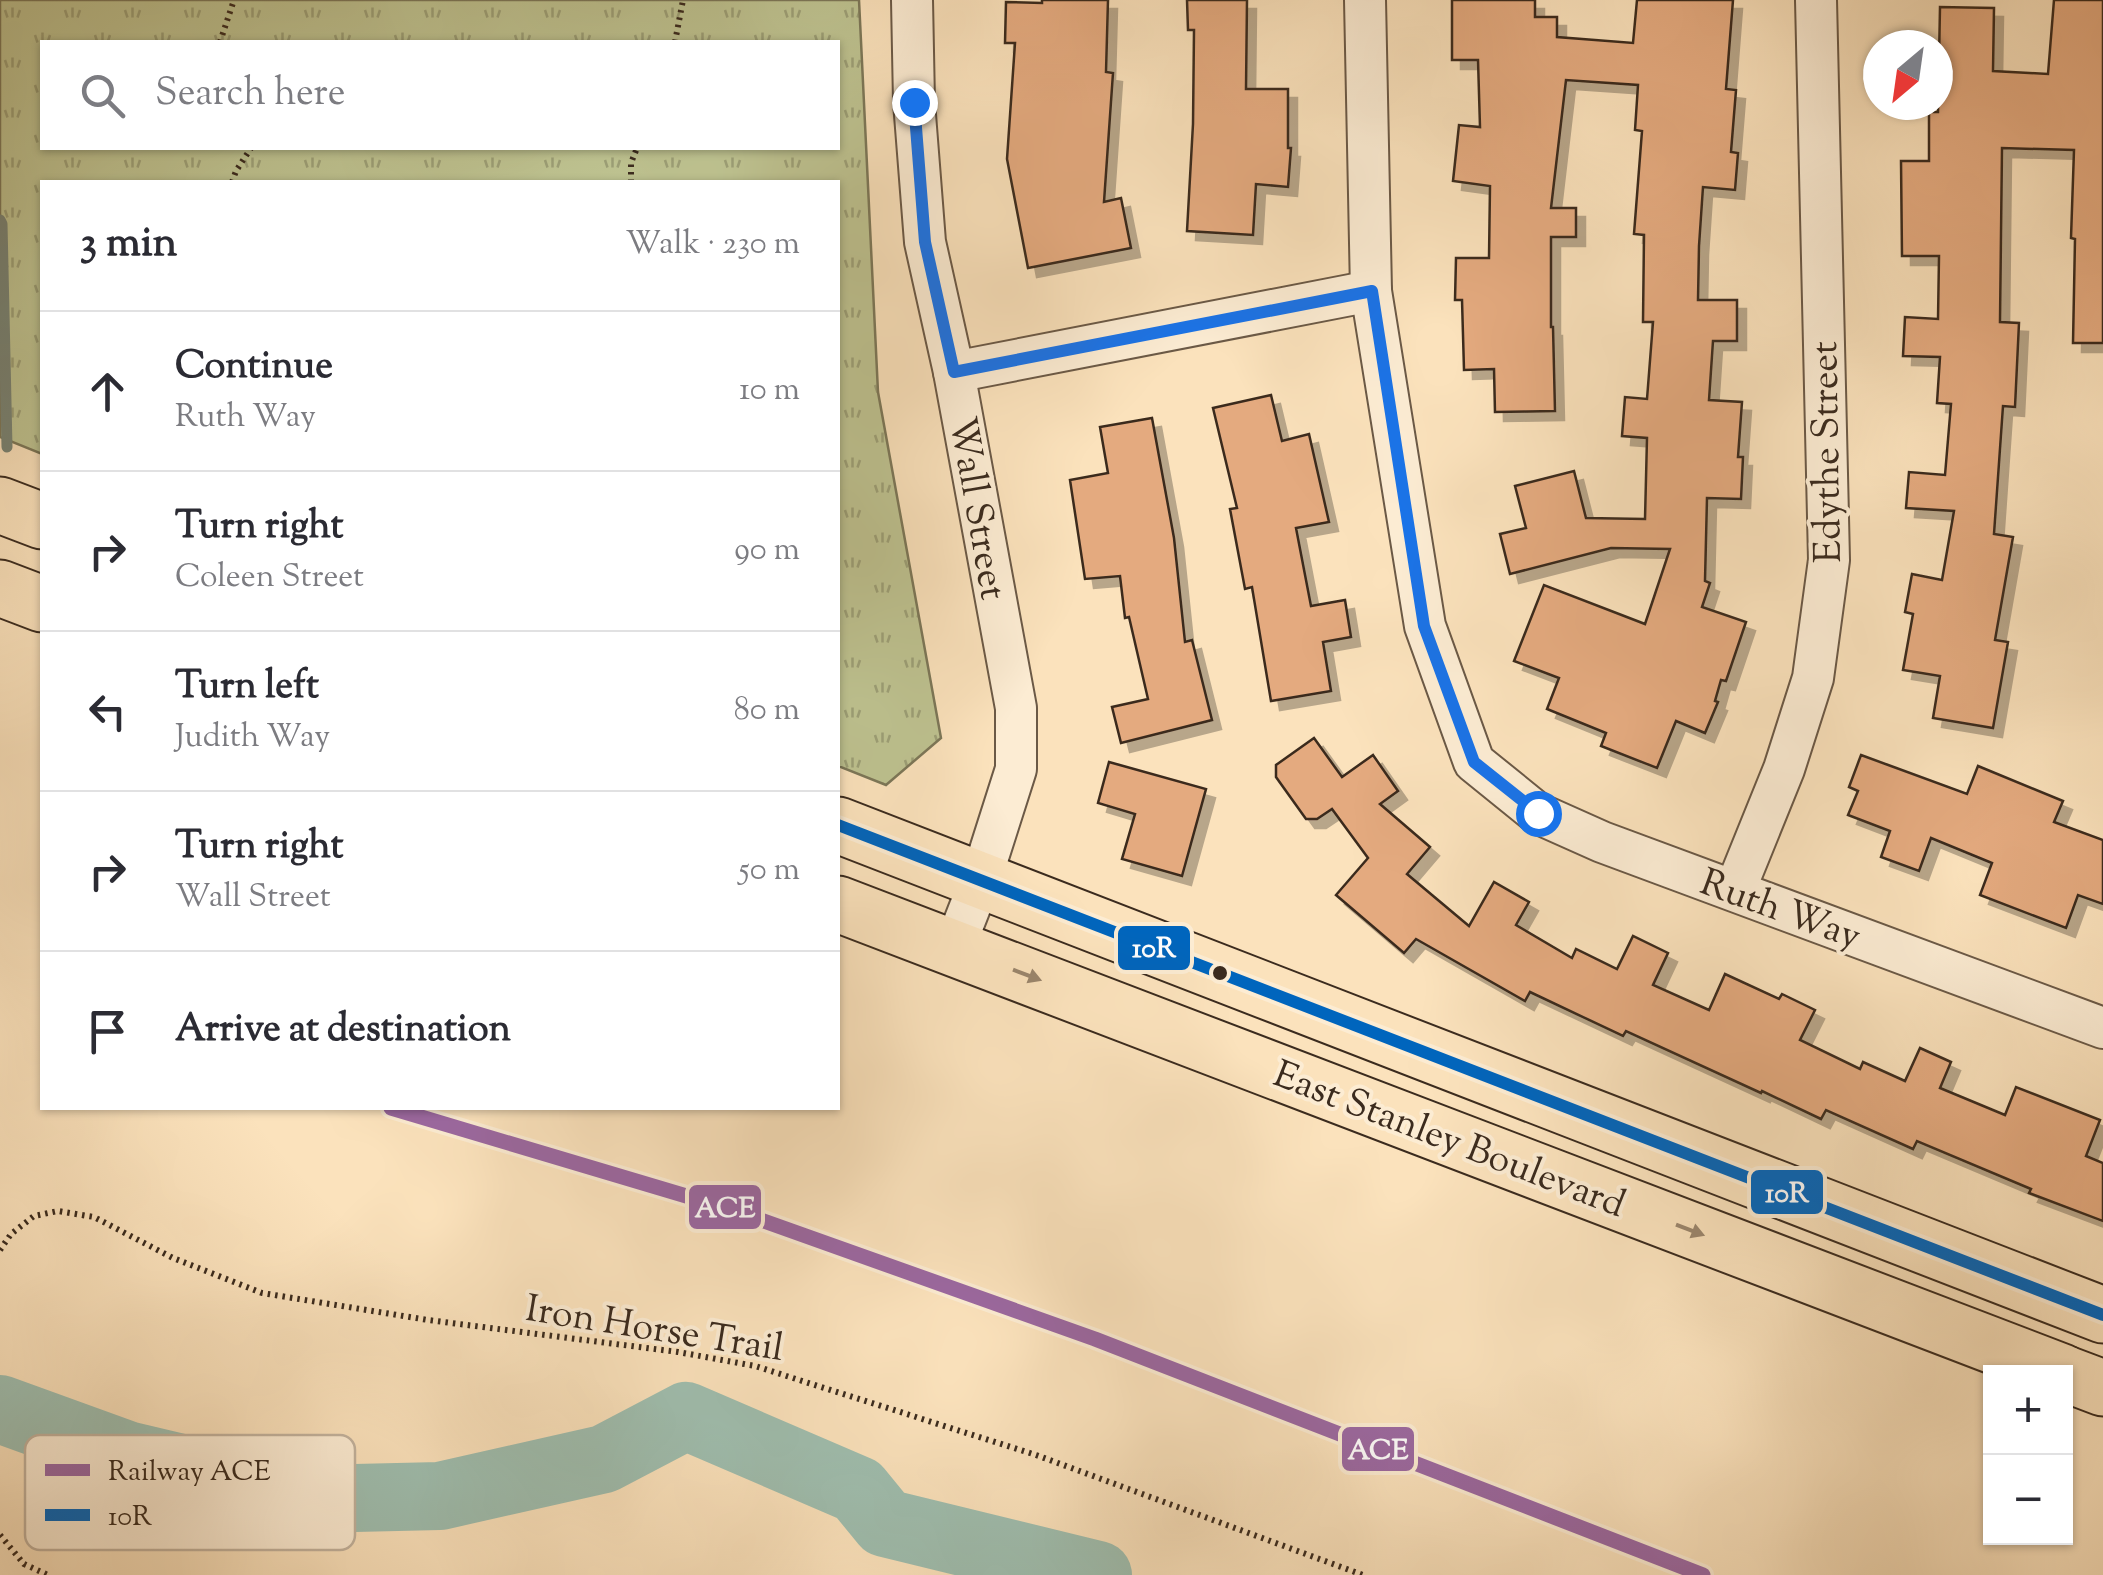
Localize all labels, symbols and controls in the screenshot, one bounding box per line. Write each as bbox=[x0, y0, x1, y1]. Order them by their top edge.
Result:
north arrow bbox=[1863, 30, 1953, 120]
search box bbox=[40, 40, 840, 150]
icon: search bbox=[75, 68, 130, 123]
text: Search here bbox=[155, 68, 346, 122]
route end bbox=[892, 80, 938, 126]
text: 3 min bbox=[80, 215, 177, 275]
text: Walk · 230 m bbox=[625, 222, 800, 268]
text: Continue bbox=[175, 341, 333, 395]
street label: Edythe Street bbox=[1800, 341, 1858, 563]
icon: ahead bbox=[80, 364, 135, 419]
text: 10 m bbox=[739, 368, 800, 414]
text: Ruth Way bbox=[175, 395, 316, 441]
street label: Wall Street bbox=[932, 413, 1018, 604]
text: Turn right bbox=[175, 501, 343, 555]
icon: right bbox=[80, 524, 135, 579]
text: 90 m bbox=[734, 528, 800, 574]
text: Coleen Street bbox=[175, 555, 364, 601]
text: Turn left bbox=[175, 661, 319, 715]
icon: left bbox=[80, 684, 135, 739]
text: 80 m bbox=[734, 688, 800, 734]
text: Judith Way bbox=[175, 715, 330, 761]
route start bbox=[1516, 791, 1562, 837]
text: Turn right bbox=[175, 821, 343, 875]
icon: right bbox=[80, 844, 135, 899]
text: 50 m bbox=[739, 848, 800, 894]
street label: Ruth Way bbox=[1692, 858, 1868, 966]
text: Wall Street bbox=[175, 875, 331, 921]
line badge: 10R bbox=[1116, 924, 1192, 972]
text: 10R bbox=[1132, 930, 1177, 970]
unlabelled marker bbox=[1210, 963, 1230, 983]
one-way arrow bbox=[1012, 968, 1042, 984]
icon: arrive bbox=[80, 1004, 135, 1059]
text: Arrive at destination bbox=[175, 1004, 511, 1058]
street label: East Stanley Boulevard bbox=[1265, 1050, 1632, 1234]
line badge: 10R bbox=[1749, 1168, 1825, 1216]
text: 10R bbox=[1765, 1175, 1810, 1215]
line badge: ACE bbox=[687, 1183, 763, 1231]
text: ACE bbox=[695, 1190, 756, 1230]
one-way arrow bbox=[1675, 1222, 1705, 1238]
street label: Iron Horse Trail bbox=[522, 1284, 787, 1378]
map controls bbox=[1983, 1365, 2073, 1545]
button: + bbox=[1983, 1365, 2073, 1455]
line badge: ACE bbox=[1340, 1425, 1416, 1473]
text: ACE bbox=[1348, 1432, 1409, 1472]
legend bbox=[25, 1435, 355, 1550]
text: Railway ACE bbox=[108, 1453, 271, 1493]
button: − bbox=[1983, 1455, 2073, 1545]
text: 10R bbox=[108, 1498, 152, 1538]

